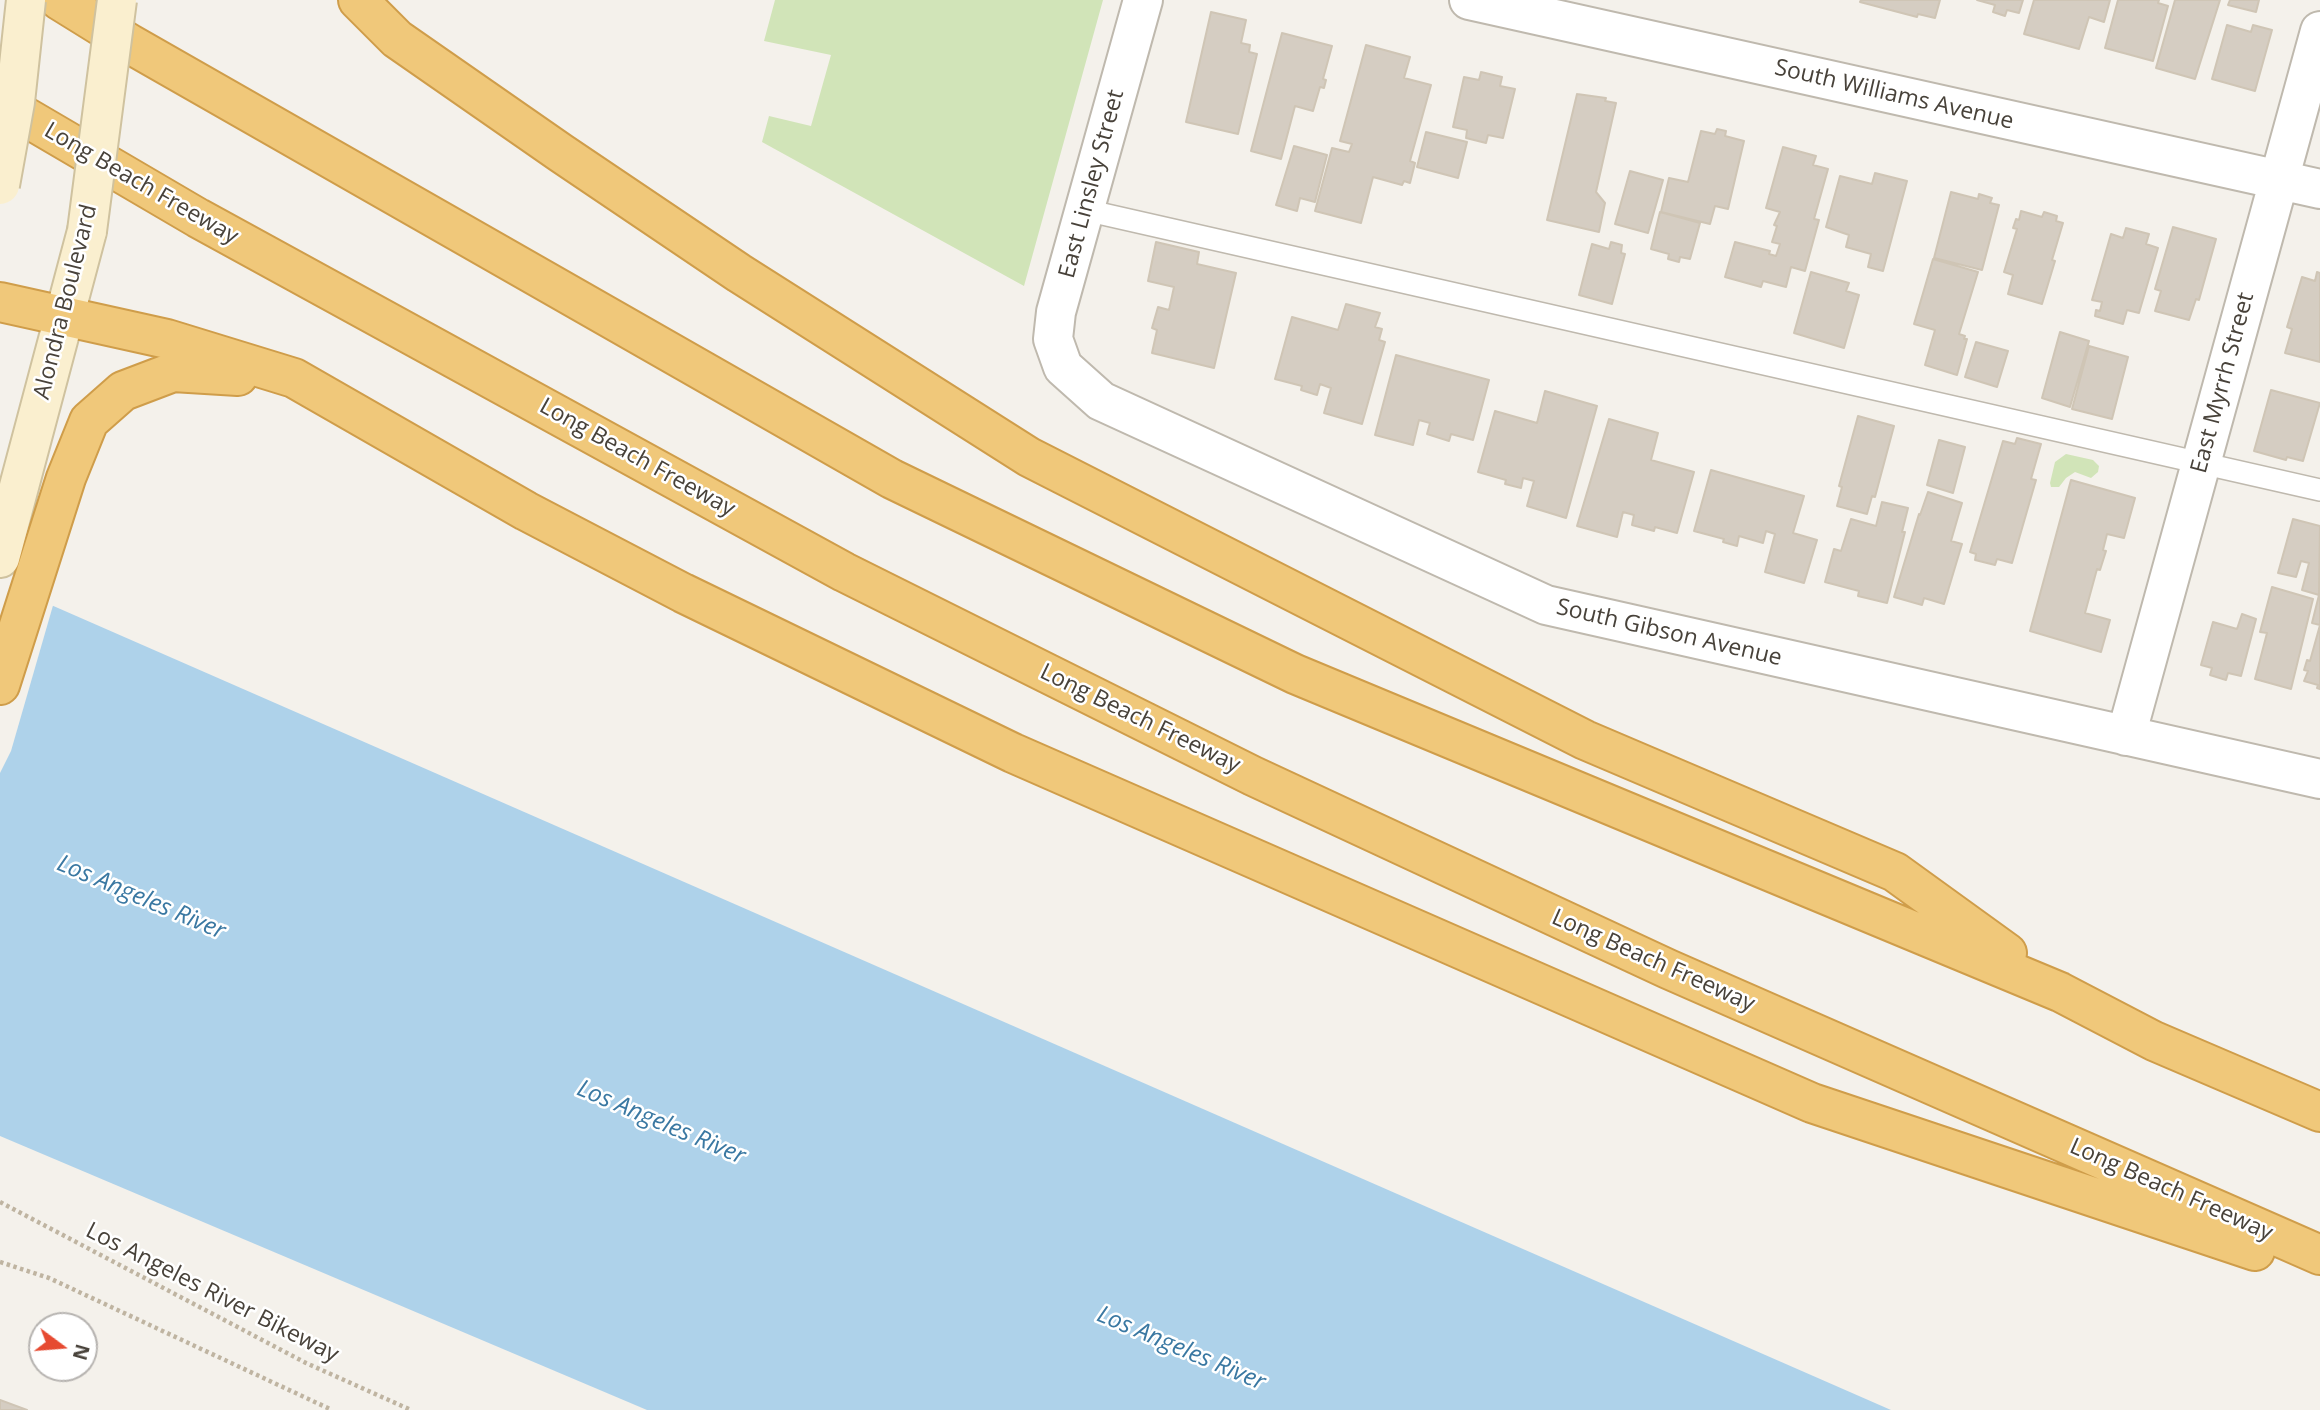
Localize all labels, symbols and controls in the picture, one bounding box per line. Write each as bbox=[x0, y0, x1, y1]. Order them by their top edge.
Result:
street label: South Williams Avenue bbox=[1772, 54, 2016, 136]
street label: East Linsley Street bbox=[1054, 87, 1130, 281]
street label: Long Beach Freeway bbox=[39, 117, 243, 251]
street label: Alondra Boulevard bbox=[28, 202, 104, 402]
street label: East Myrrh Street bbox=[2186, 290, 2260, 476]
street label: Long Beach Freeway bbox=[534, 393, 740, 523]
street label: South Gibson Avenue bbox=[1554, 594, 1784, 672]
street label: Long Beach Freeway bbox=[1035, 659, 1245, 779]
water label: Los Angeles River bbox=[52, 850, 230, 946]
street label: Long Beach Freeway bbox=[1547, 904, 1759, 1018]
water label: Los Angeles River bbox=[572, 1075, 750, 1171]
street label: Long Beach Freeway bbox=[2065, 1133, 2277, 1247]
street label: Los Angeles River Bikeway bbox=[81, 1217, 343, 1369]
water label: Los Angeles River bbox=[1092, 1301, 1270, 1397]
north arrow bbox=[28, 1312, 98, 1382]
text: N bbox=[67, 1341, 96, 1363]

